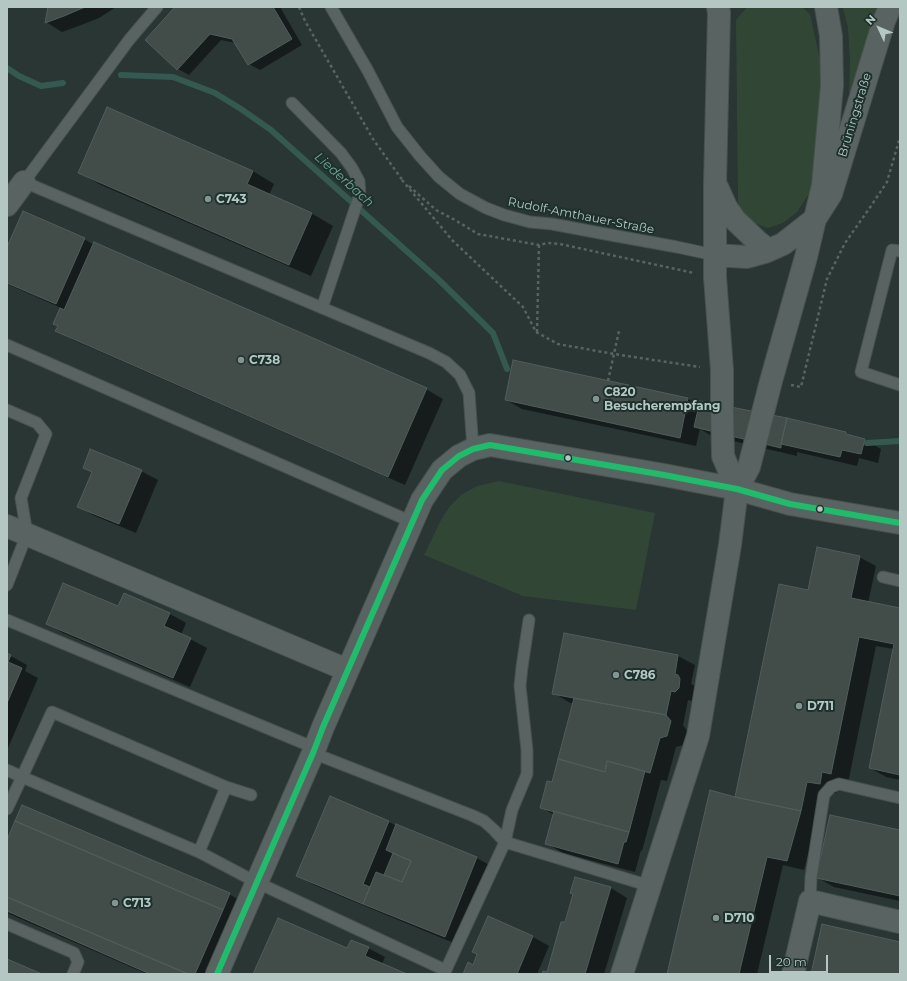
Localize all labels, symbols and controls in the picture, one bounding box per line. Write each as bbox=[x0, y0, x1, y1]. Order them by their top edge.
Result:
north arrow bbox=[859, 8, 899, 48]
text: N bbox=[862, 12, 878, 28]
street label: Brüningstraße bbox=[835, 71, 875, 159]
water label: Liederbach bbox=[311, 149, 377, 211]
place label: C743 bbox=[216, 192, 247, 206]
marker: C743 bbox=[203, 194, 213, 204]
street label: Rudolf-Amthauer-Straße bbox=[507, 195, 655, 237]
place label: C738 bbox=[249, 353, 280, 367]
marker: C738 bbox=[236, 355, 246, 365]
place label: C820 Besucherempfang bbox=[604, 385, 721, 413]
marker: C820 Besucherempfang bbox=[591, 394, 601, 404]
unlabelled marker bbox=[563, 453, 573, 463]
unlabelled marker bbox=[815, 504, 825, 514]
place label: C786 bbox=[624, 668, 655, 682]
marker: C786 bbox=[611, 670, 621, 680]
place label: D711 bbox=[807, 699, 834, 713]
marker: D711 bbox=[794, 701, 804, 711]
place label: C713 bbox=[123, 896, 151, 910]
marker: C713 bbox=[110, 898, 120, 908]
place label: D710 bbox=[724, 911, 754, 925]
marker: D710 bbox=[711, 913, 721, 923]
scale bar bbox=[771, 947, 830, 973]
text: 20 m bbox=[776, 954, 807, 969]

